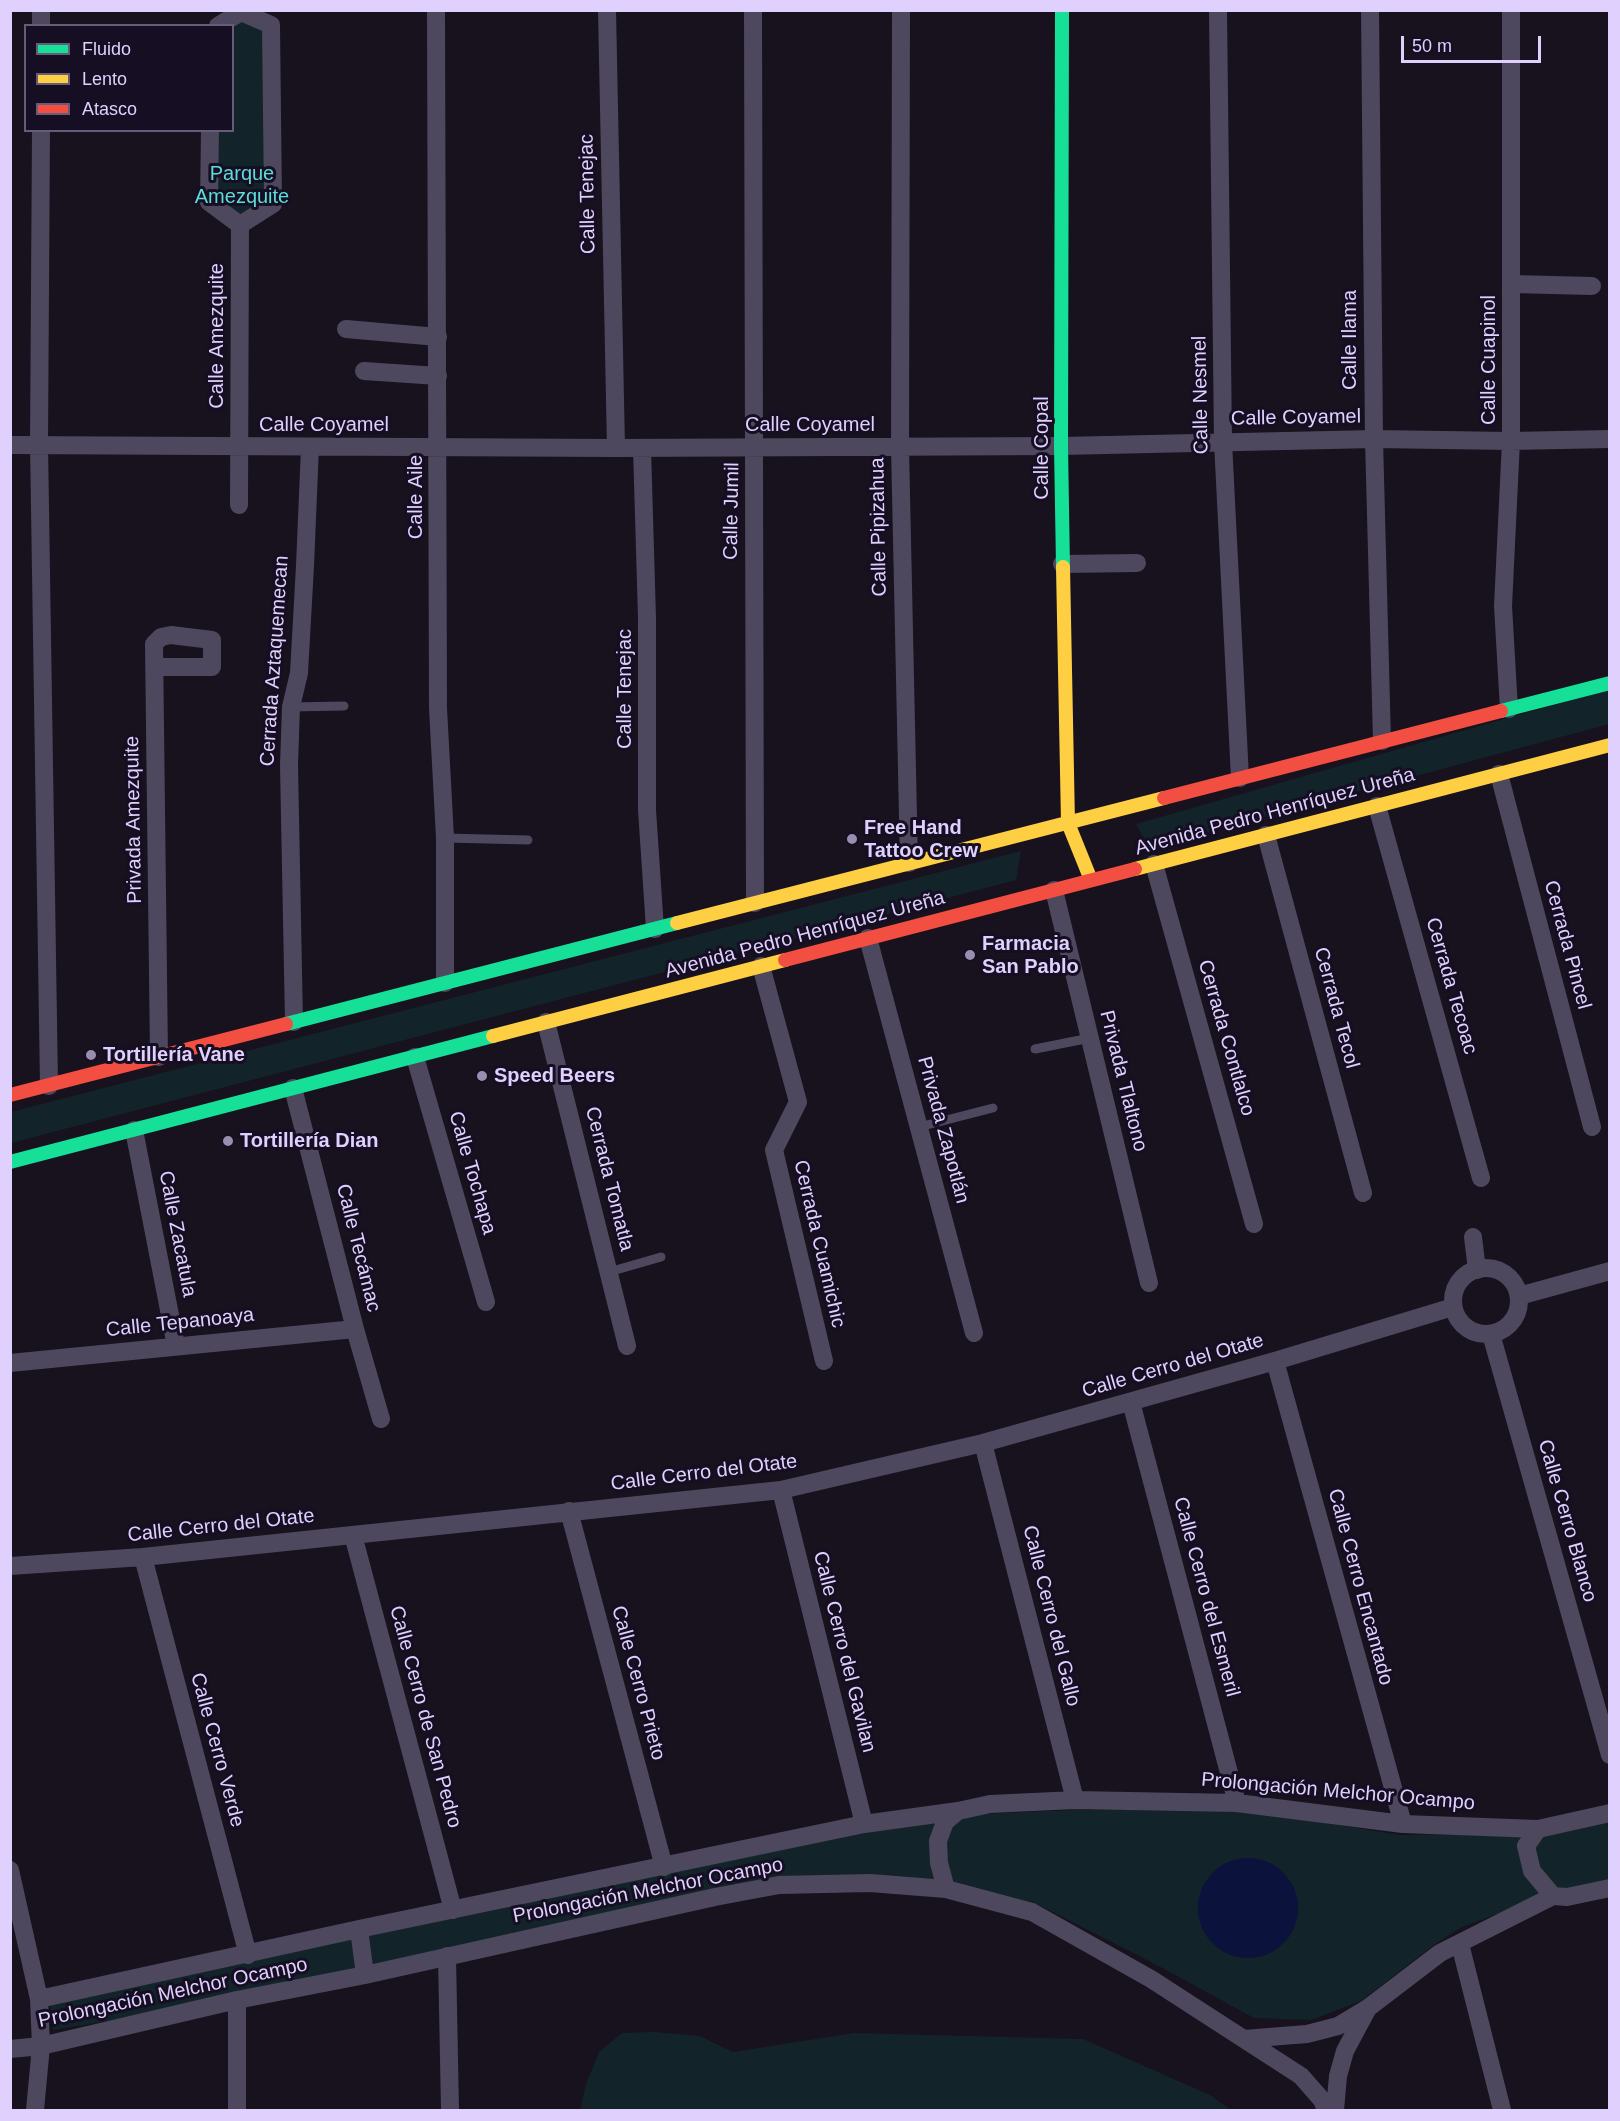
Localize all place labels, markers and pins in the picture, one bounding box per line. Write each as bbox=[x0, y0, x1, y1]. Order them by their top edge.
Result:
place label: Free Hand Tattoo Crew bbox=[864, 816, 978, 863]
marker: Free Hand Tattoo Crew bbox=[845, 832, 859, 846]
place label: Farmacia San Pablo bbox=[982, 932, 1079, 979]
marker: Farmacia San Pablo bbox=[963, 948, 977, 962]
place label: Tortillería Vane bbox=[103, 1043, 245, 1067]
marker: Tortillería Vane bbox=[84, 1048, 98, 1062]
place label: Speed Beers bbox=[494, 1064, 615, 1088]
marker: Speed Beers bbox=[475, 1069, 489, 1083]
place label: Tortillería Dian bbox=[240, 1129, 379, 1153]
marker: Tortillería Dian bbox=[221, 1134, 235, 1148]

